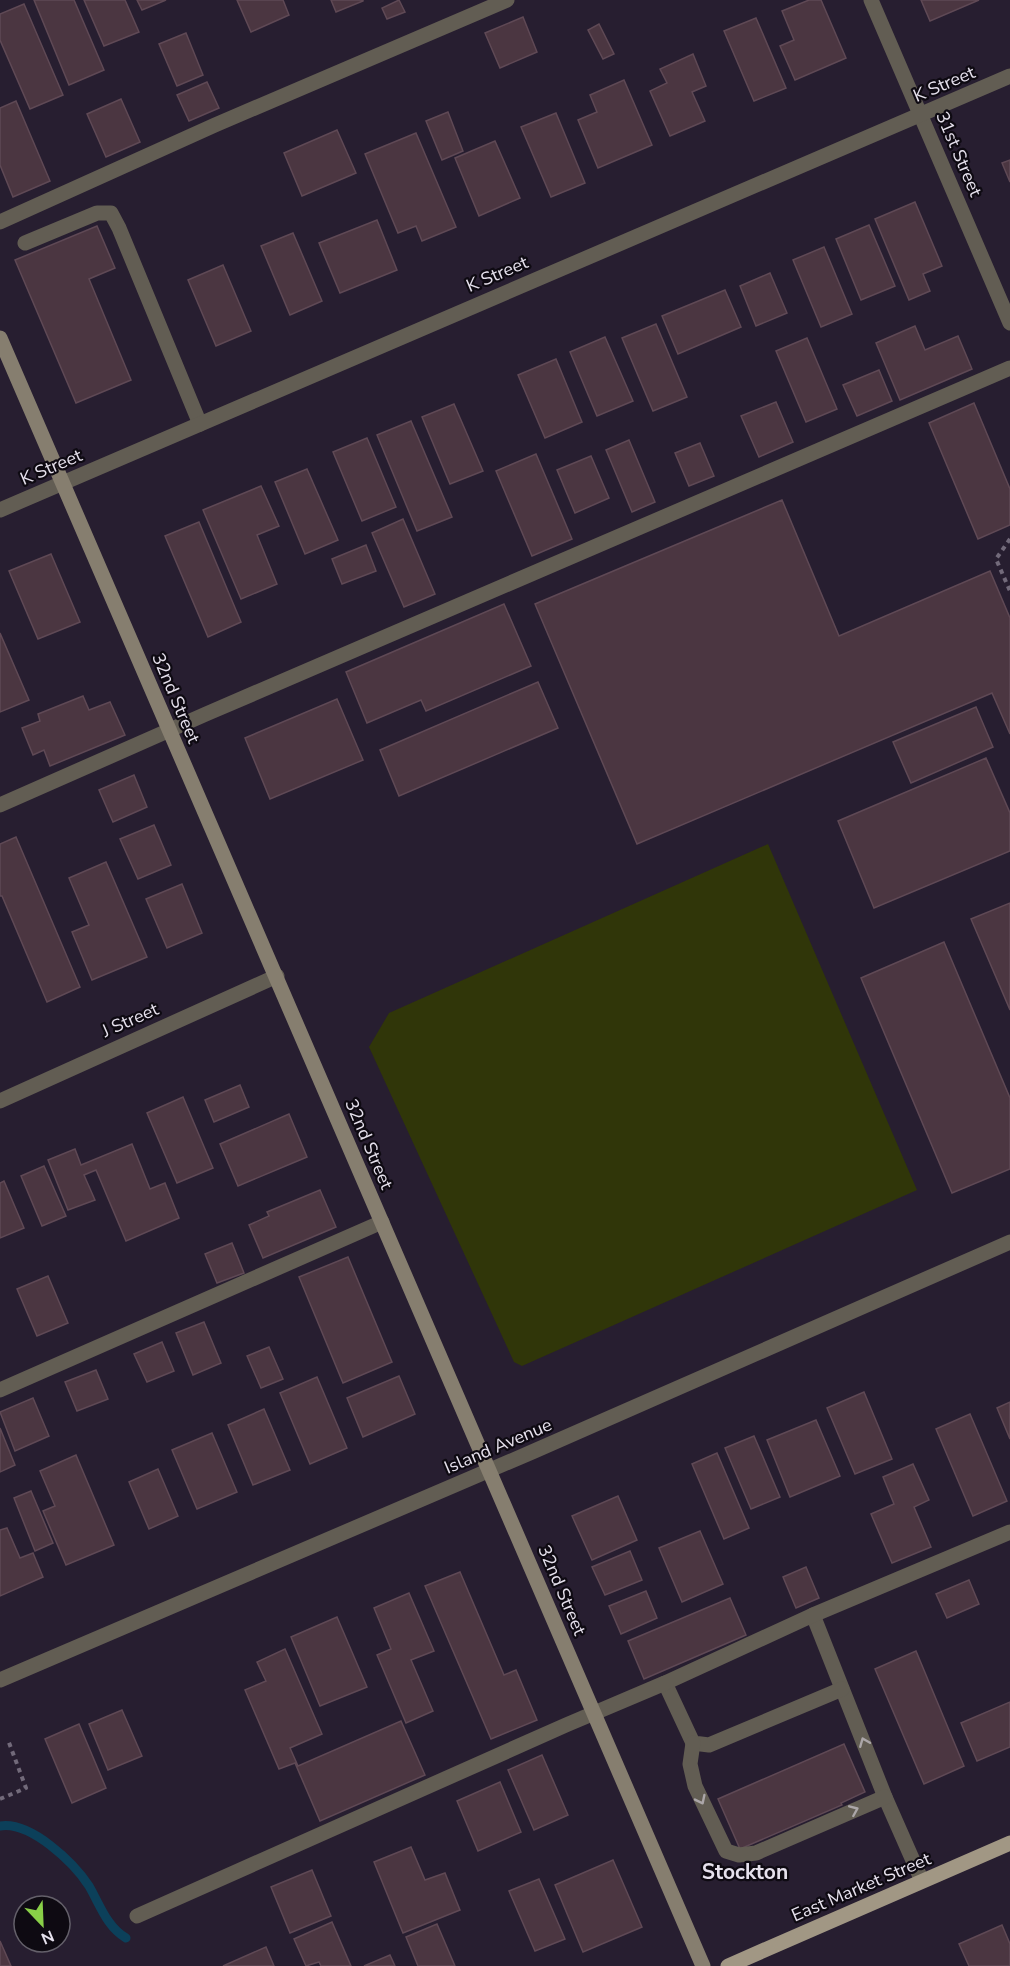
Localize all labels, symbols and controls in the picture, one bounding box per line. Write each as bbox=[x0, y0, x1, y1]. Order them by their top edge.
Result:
street label: K Street bbox=[909, 60, 979, 108]
street label: 31st Street bbox=[930, 108, 988, 201]
street label: K Street bbox=[462, 250, 532, 298]
street label: K Street bbox=[16, 443, 86, 491]
street label: 32nd Street bbox=[146, 649, 206, 748]
street label: J Street bbox=[97, 997, 163, 1043]
street label: 32nd Street bbox=[339, 1095, 399, 1194]
street label: Island Avenue bbox=[440, 1413, 556, 1479]
street label: 32nd Street bbox=[532, 1541, 592, 1640]
one-way arrow bbox=[858, 1737, 871, 1748]
one-way arrow bbox=[694, 1793, 706, 1804]
one-way arrow bbox=[848, 1805, 859, 1817]
street label: East Market Street bbox=[788, 1847, 935, 1927]
district label: Stockton bbox=[702, 1858, 788, 1886]
north arrow bbox=[12, 1894, 72, 1954]
text: N bbox=[38, 1924, 57, 1949]

